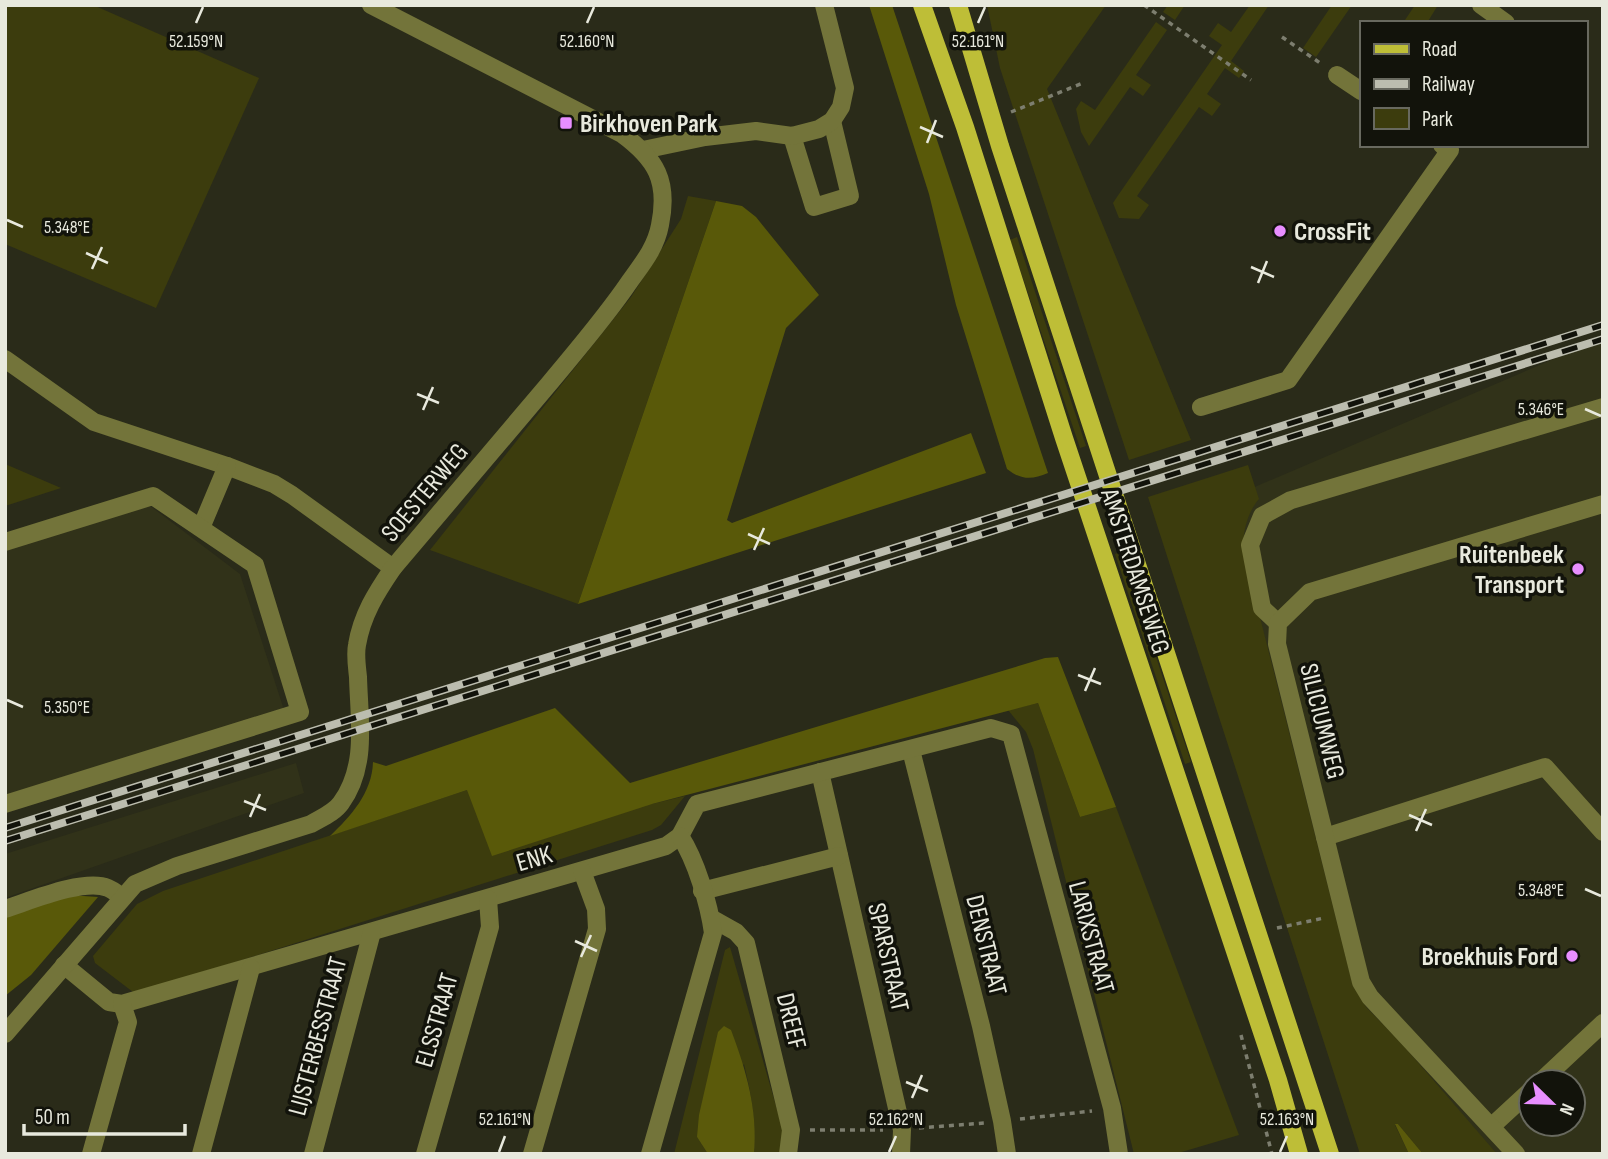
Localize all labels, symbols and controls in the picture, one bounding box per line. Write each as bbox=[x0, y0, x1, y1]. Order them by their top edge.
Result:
legend bbox=[1360, 21, 1587, 147]
text: 52.159°N bbox=[169, 31, 223, 52]
text: 52.160°N bbox=[560, 31, 614, 52]
text: 52.161°N bbox=[952, 31, 1004, 52]
text: Road bbox=[1422, 37, 1457, 62]
text: Railway bbox=[1422, 72, 1475, 97]
text: Park bbox=[1422, 107, 1453, 132]
place label: Birkhoven Park bbox=[580, 109, 718, 140]
marker: Birkhoven Park bbox=[558, 115, 574, 131]
text: 5.348°E bbox=[44, 217, 90, 238]
place label: CrossFit bbox=[1294, 217, 1371, 248]
marker: CrossFit bbox=[1272, 223, 1288, 239]
text: 5.346°E bbox=[1518, 399, 1564, 420]
street label: SOESTERWEG bbox=[375, 437, 475, 549]
street label: AMSTERDAMSEWEG bbox=[1093, 484, 1176, 658]
place label: Ruitenbeek Transport bbox=[1459, 540, 1564, 601]
marker: Ruitenbeek Transport bbox=[1570, 561, 1586, 577]
street label: SILICIUMWEG bbox=[1292, 660, 1351, 782]
text: 5.350°E bbox=[44, 697, 90, 718]
street label: ENK bbox=[513, 840, 556, 879]
street label: LARIXSTRAAT bbox=[1061, 878, 1120, 997]
text: 5.348°E bbox=[1518, 880, 1564, 901]
street label: DENSTRAAT bbox=[958, 892, 1013, 999]
street label: SPARSTRAAT bbox=[860, 900, 915, 1014]
place label: Broekhuis Ford bbox=[1421, 942, 1558, 973]
marker: Broekhuis Ford bbox=[1564, 948, 1580, 964]
street label: LIJSTERBESSTRAAT bbox=[282, 954, 354, 1119]
street label: ELSSTRAAT bbox=[409, 970, 466, 1071]
street label: DREEF bbox=[769, 990, 812, 1053]
north arrow bbox=[1517, 1068, 1587, 1138]
scale bar bbox=[24, 1092, 186, 1136]
text: N bbox=[1554, 1100, 1579, 1118]
text: 50 m bbox=[35, 1105, 70, 1130]
text: 52.161°N bbox=[479, 1109, 531, 1130]
text: 52.162°N bbox=[869, 1109, 923, 1130]
text: 52.163°N bbox=[1260, 1109, 1314, 1130]

